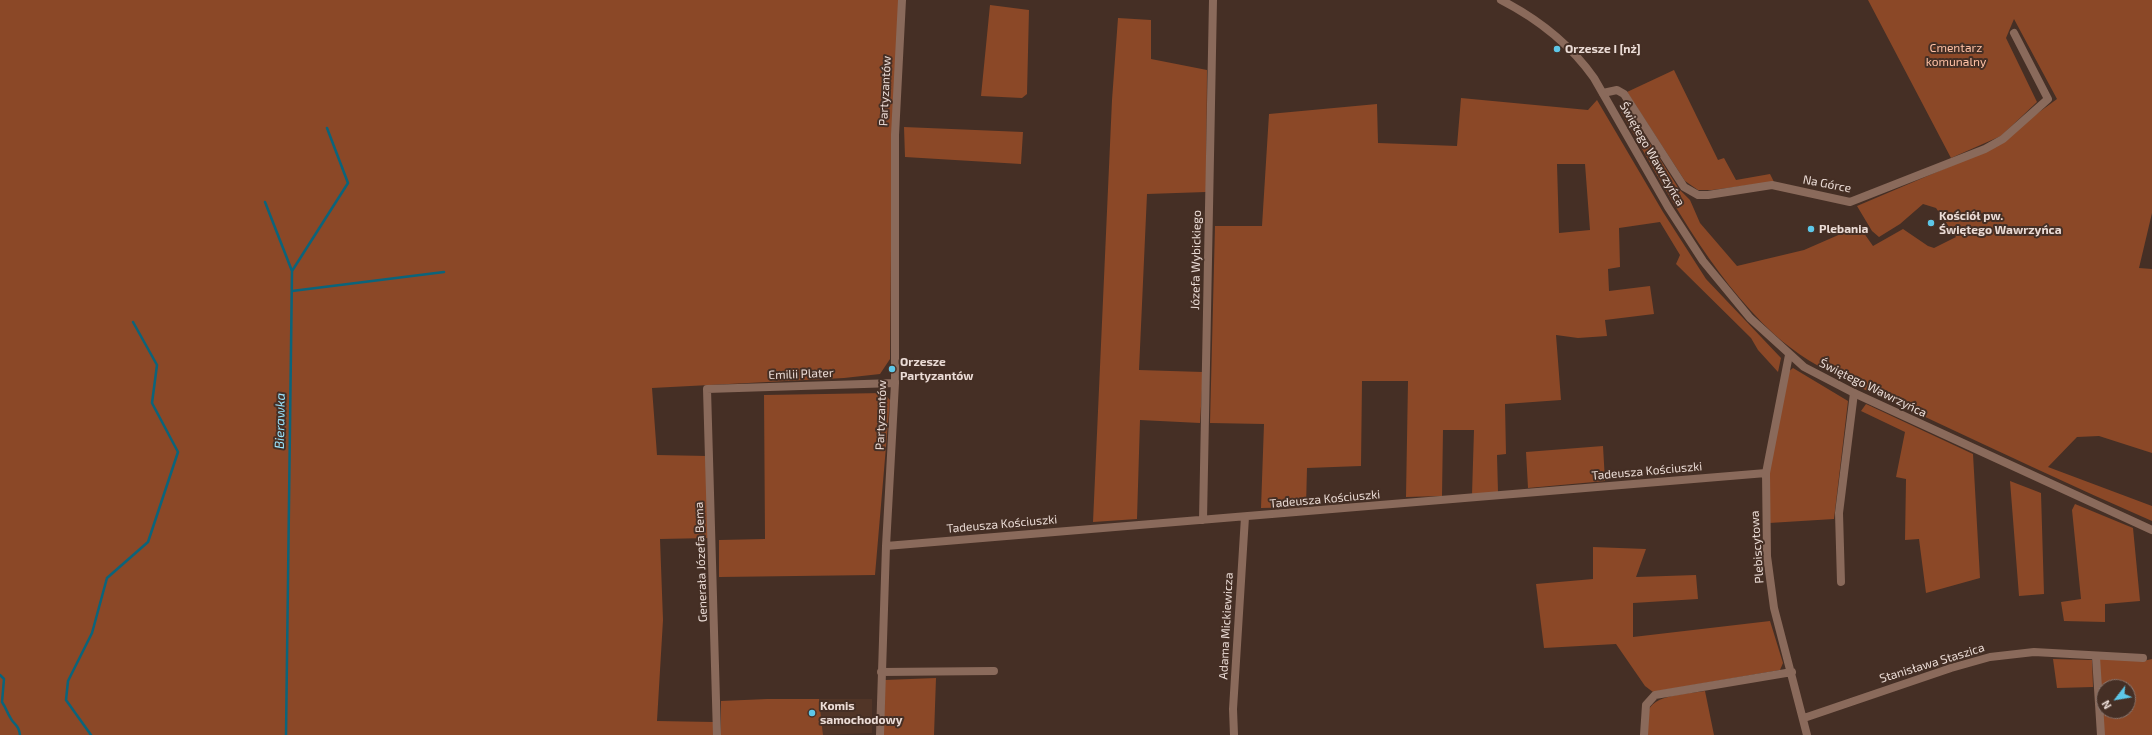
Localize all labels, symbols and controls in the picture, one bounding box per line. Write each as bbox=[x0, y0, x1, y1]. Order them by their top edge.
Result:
park label: Cmentarz komunalny bbox=[1926, 41, 1986, 69]
place label: Orzesze I [nż] bbox=[1565, 42, 1641, 56]
marker: Orzesze I [nż] bbox=[1552, 44, 1562, 54]
street label: Partyzantów bbox=[876, 56, 894, 126]
street label: Świętego Wawrzyńca bbox=[1616, 99, 1688, 209]
street label: Na Górce bbox=[1802, 172, 1852, 196]
place label: Kościół pw. Świętego Wawrzyńca bbox=[1939, 209, 2062, 237]
street label: Józefa Wybickiego bbox=[1188, 210, 1204, 310]
marker: Kościół pw. Świętego Wawrzyńca bbox=[1926, 218, 1936, 228]
place label: Plebania bbox=[1819, 222, 1868, 236]
marker: Plebania bbox=[1806, 224, 1816, 234]
place label: Orzesze Partyzantów bbox=[900, 355, 974, 383]
street label: Świętego Wawrzyńca bbox=[1817, 356, 1929, 420]
marker: Orzesze Partyzantów bbox=[887, 364, 897, 374]
street label: Emilii Plater bbox=[768, 366, 834, 382]
street label: Partyzantów bbox=[873, 380, 889, 450]
water label: Bierawka bbox=[272, 393, 288, 449]
street label: Tadeusza Kościuszki bbox=[1591, 459, 1703, 483]
street label: Tadeusza Kościuszki bbox=[1269, 487, 1381, 511]
street label: Generała Józefa Bema bbox=[692, 502, 710, 622]
street label: Plebiscytowa bbox=[1747, 510, 1767, 584]
street label: Tadeusza Kościuszki bbox=[946, 512, 1058, 536]
street label: Adama Mickiewicza bbox=[1216, 572, 1236, 680]
street label: Stanisława Staszica bbox=[1878, 640, 1986, 686]
north arrow bbox=[2096, 679, 2136, 719]
text: N bbox=[2099, 698, 2114, 712]
place label: Komis samochodowy bbox=[820, 699, 902, 727]
marker: Komis samochodowy bbox=[807, 708, 817, 718]

